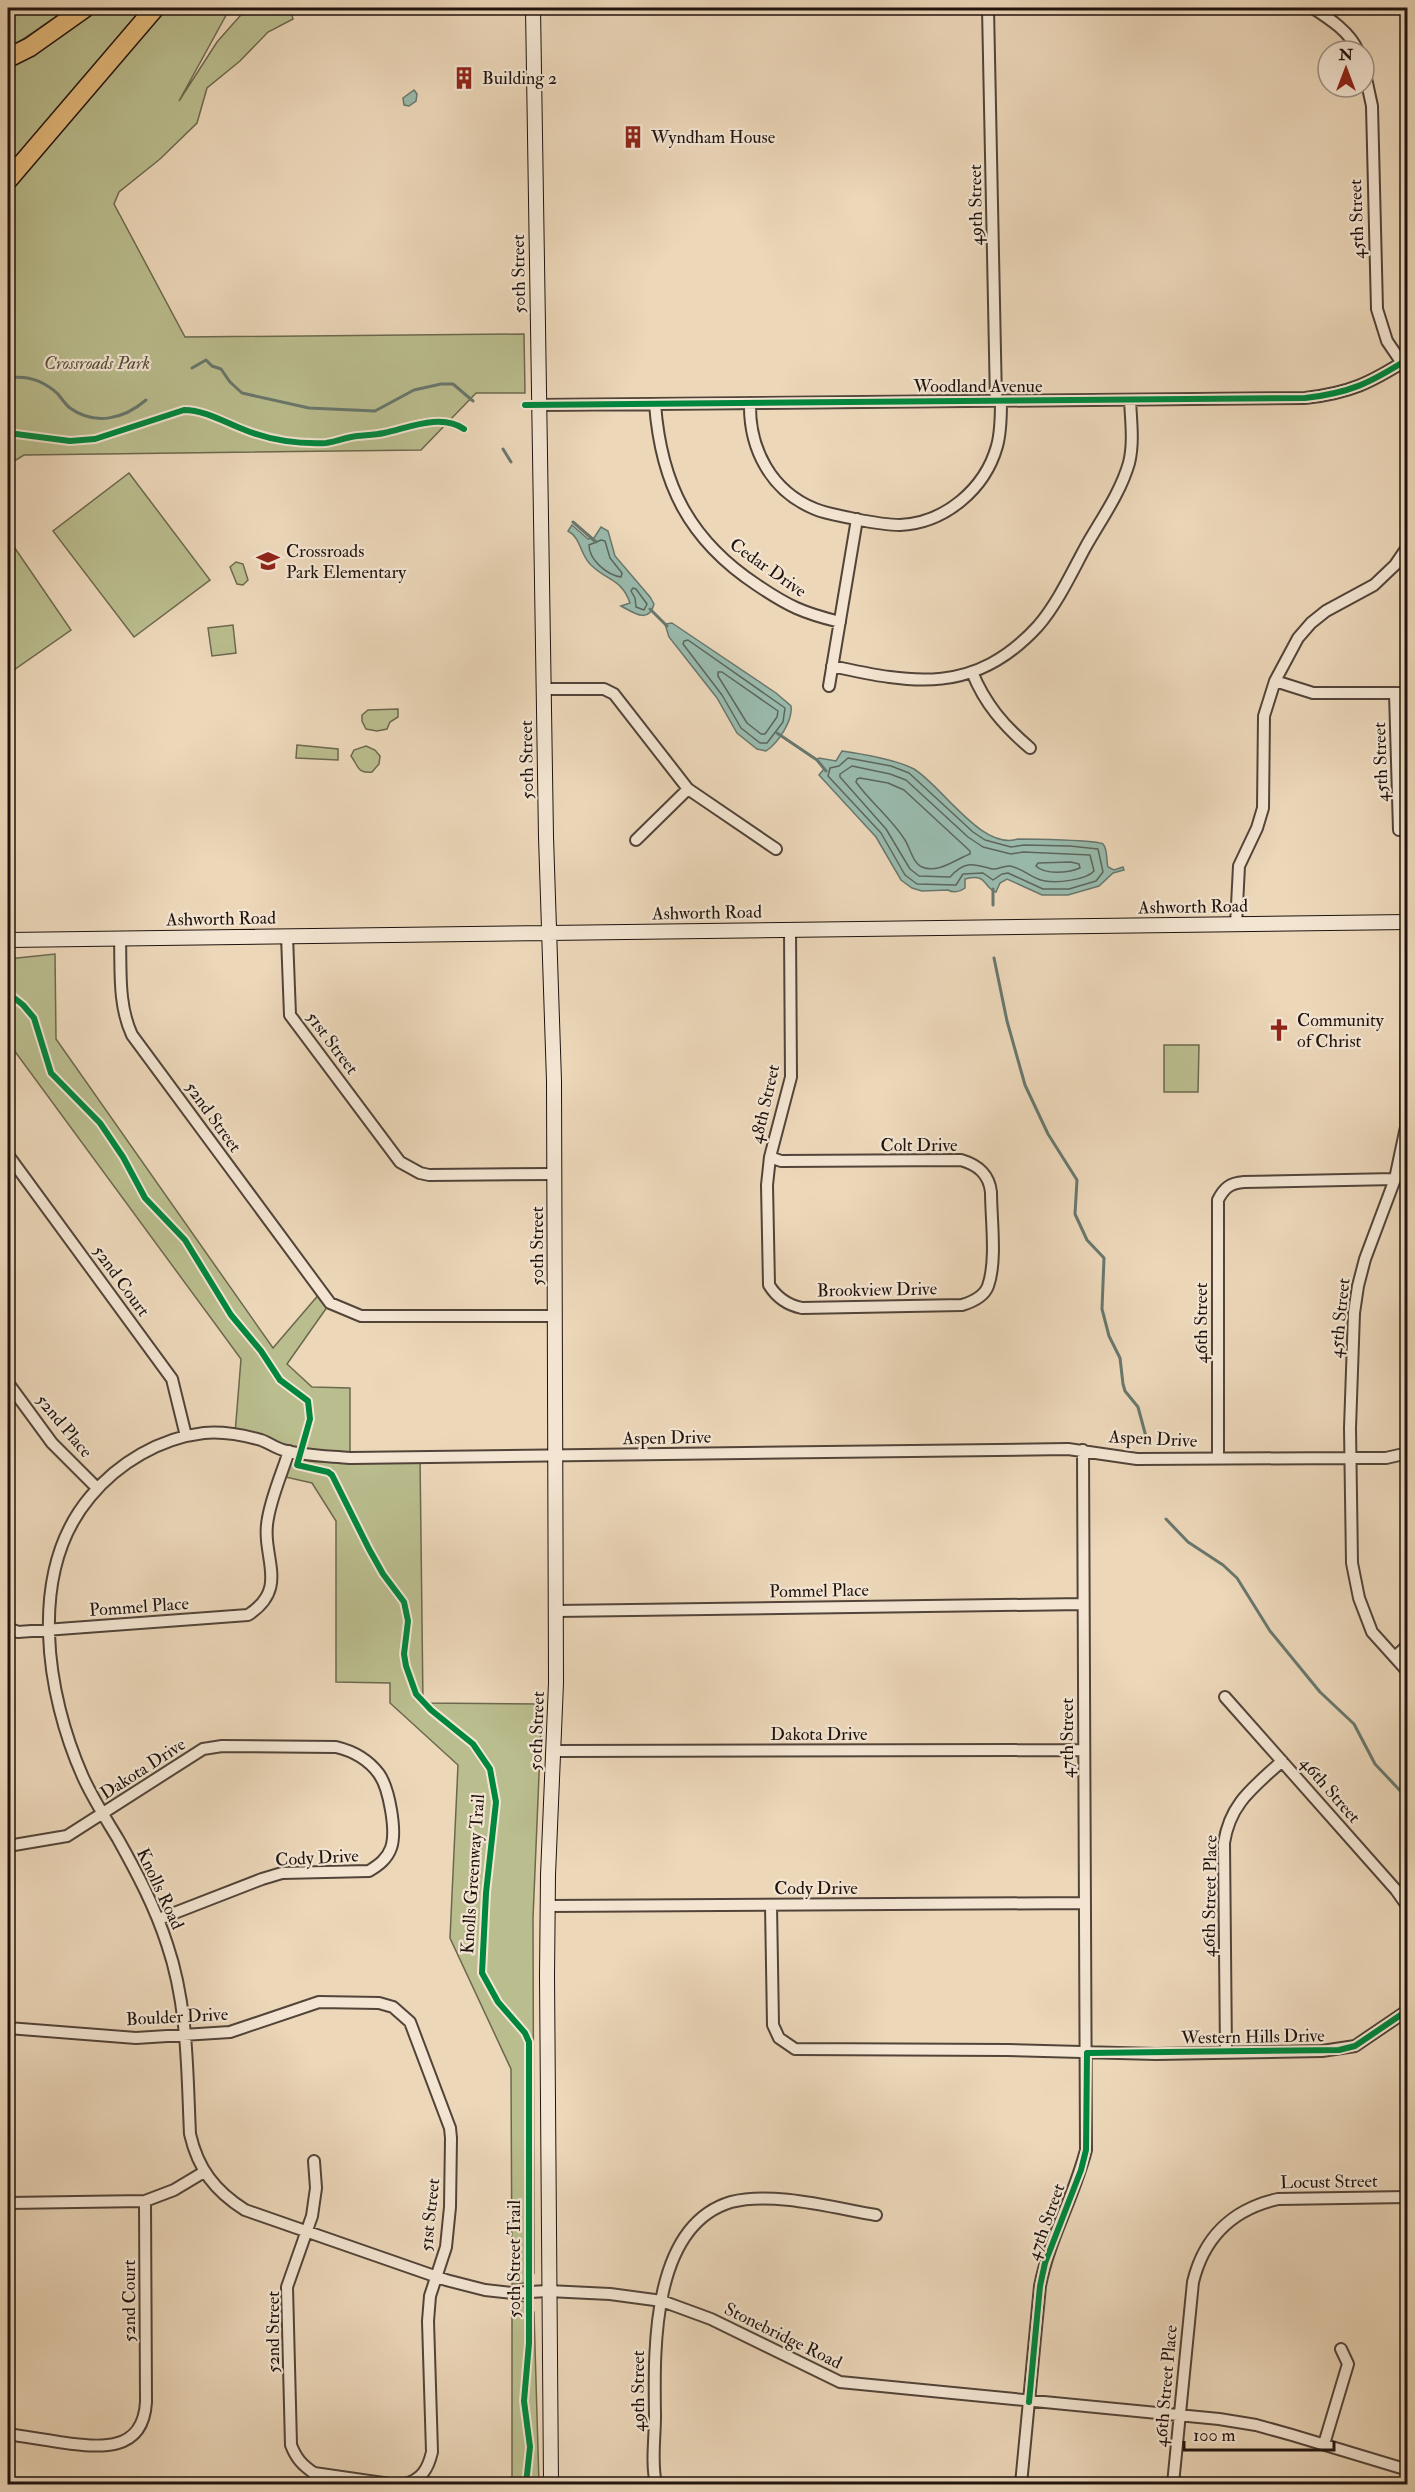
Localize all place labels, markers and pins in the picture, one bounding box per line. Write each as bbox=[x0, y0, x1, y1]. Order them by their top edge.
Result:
building icon: Building 2 bbox=[451, 65, 477, 91]
place label: Building 2 bbox=[482, 67, 557, 90]
building icon: Wyndham House bbox=[620, 124, 646, 150]
place label: Wyndham House bbox=[650, 126, 776, 149]
place label: Crossroads Park Elementary bbox=[286, 540, 407, 584]
school or university icon: Crossroads Park Elementary bbox=[255, 548, 281, 574]
place label: Community of Christ bbox=[1297, 1009, 1385, 1053]
church icon: Community of Christ bbox=[1266, 1017, 1292, 1043]

